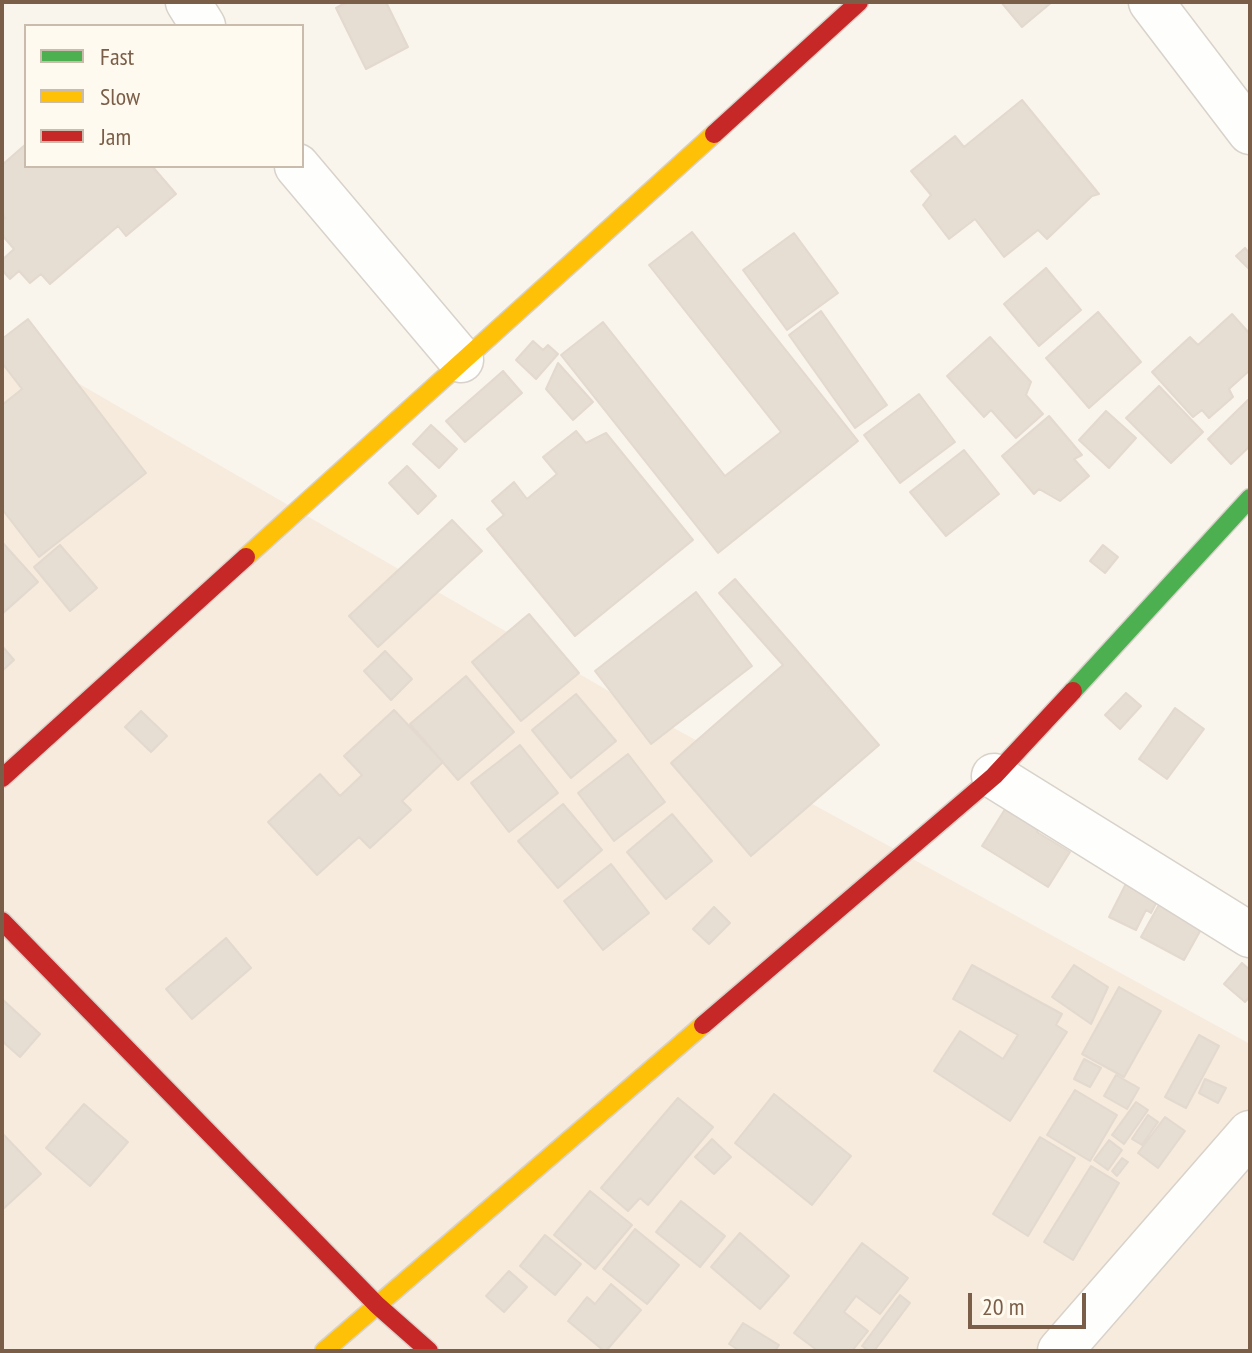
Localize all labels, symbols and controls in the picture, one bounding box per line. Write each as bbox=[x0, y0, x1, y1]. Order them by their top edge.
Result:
legend bbox=[24, 24, 304, 168]
text: Fast bbox=[100, 41, 134, 72]
text: Slow bbox=[100, 81, 140, 112]
text: Jam bbox=[100, 121, 131, 152]
scale bar bbox=[972, 1277, 1090, 1327]
text: 20 m bbox=[982, 1291, 1024, 1322]

